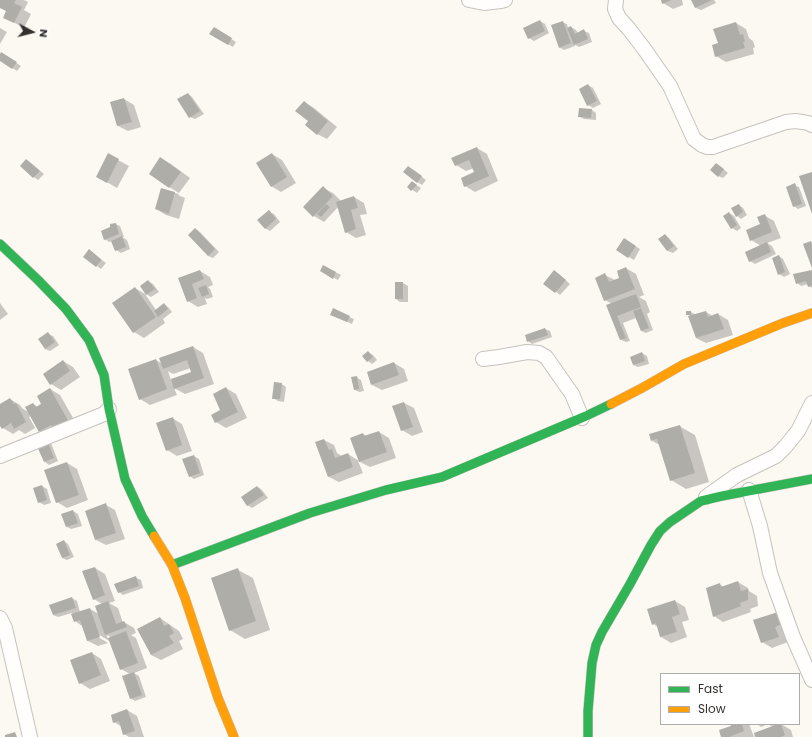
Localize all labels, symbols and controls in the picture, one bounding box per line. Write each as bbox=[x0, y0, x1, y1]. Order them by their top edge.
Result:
north arrow bbox=[12, 12, 52, 52]
text: N bbox=[35, 28, 52, 39]
legend bbox=[660, 673, 800, 725]
text: Fast bbox=[698, 680, 723, 697]
text: Slow bbox=[698, 700, 726, 717]

